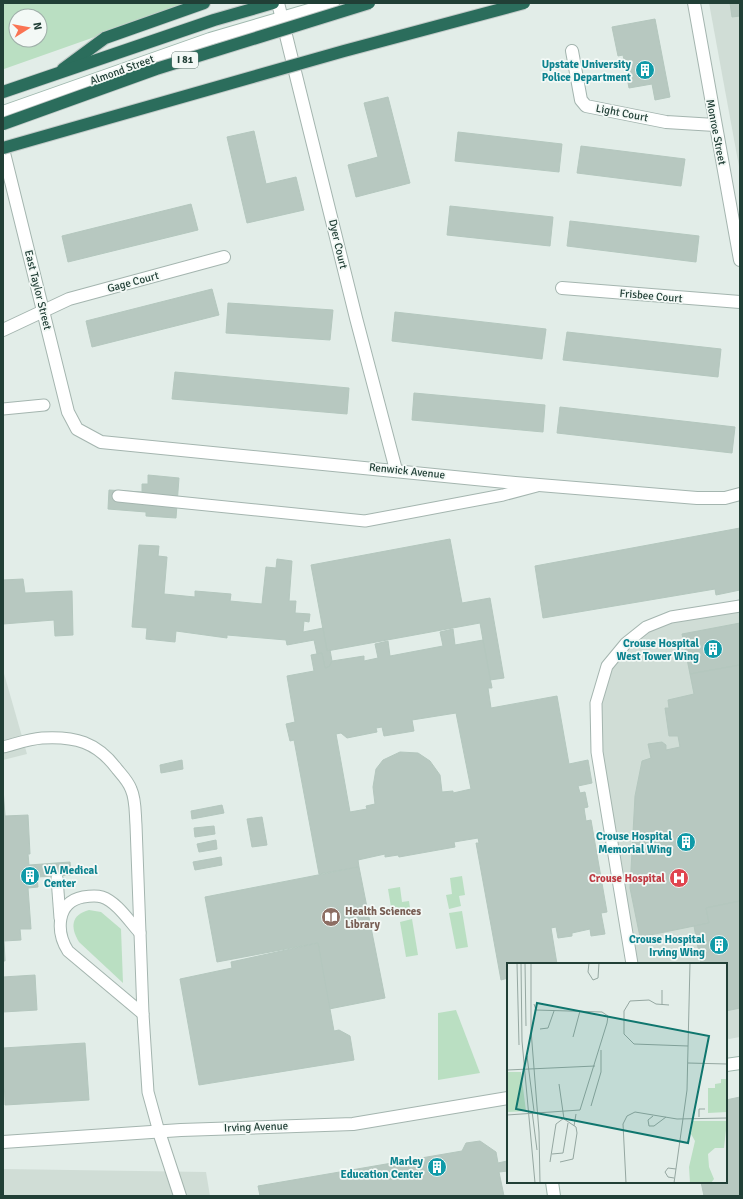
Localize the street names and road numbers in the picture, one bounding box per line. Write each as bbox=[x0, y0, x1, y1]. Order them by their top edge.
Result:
street label: Almond Street bbox=[88, 52, 156, 88]
road number: I 81 bbox=[172, 52, 198, 68]
street label: Monroe Street bbox=[703, 98, 729, 166]
street label: Light Court bbox=[595, 102, 649, 124]
street label: Dyer Court bbox=[326, 218, 350, 270]
street label: East Taylor Street bbox=[22, 249, 54, 331]
street label: Gage Court bbox=[106, 269, 160, 295]
street label: Frisbee Court bbox=[619, 287, 683, 305]
street label: Renwick Avenue bbox=[368, 461, 446, 481]
street label: Irving Avenue bbox=[224, 1119, 288, 1135]

